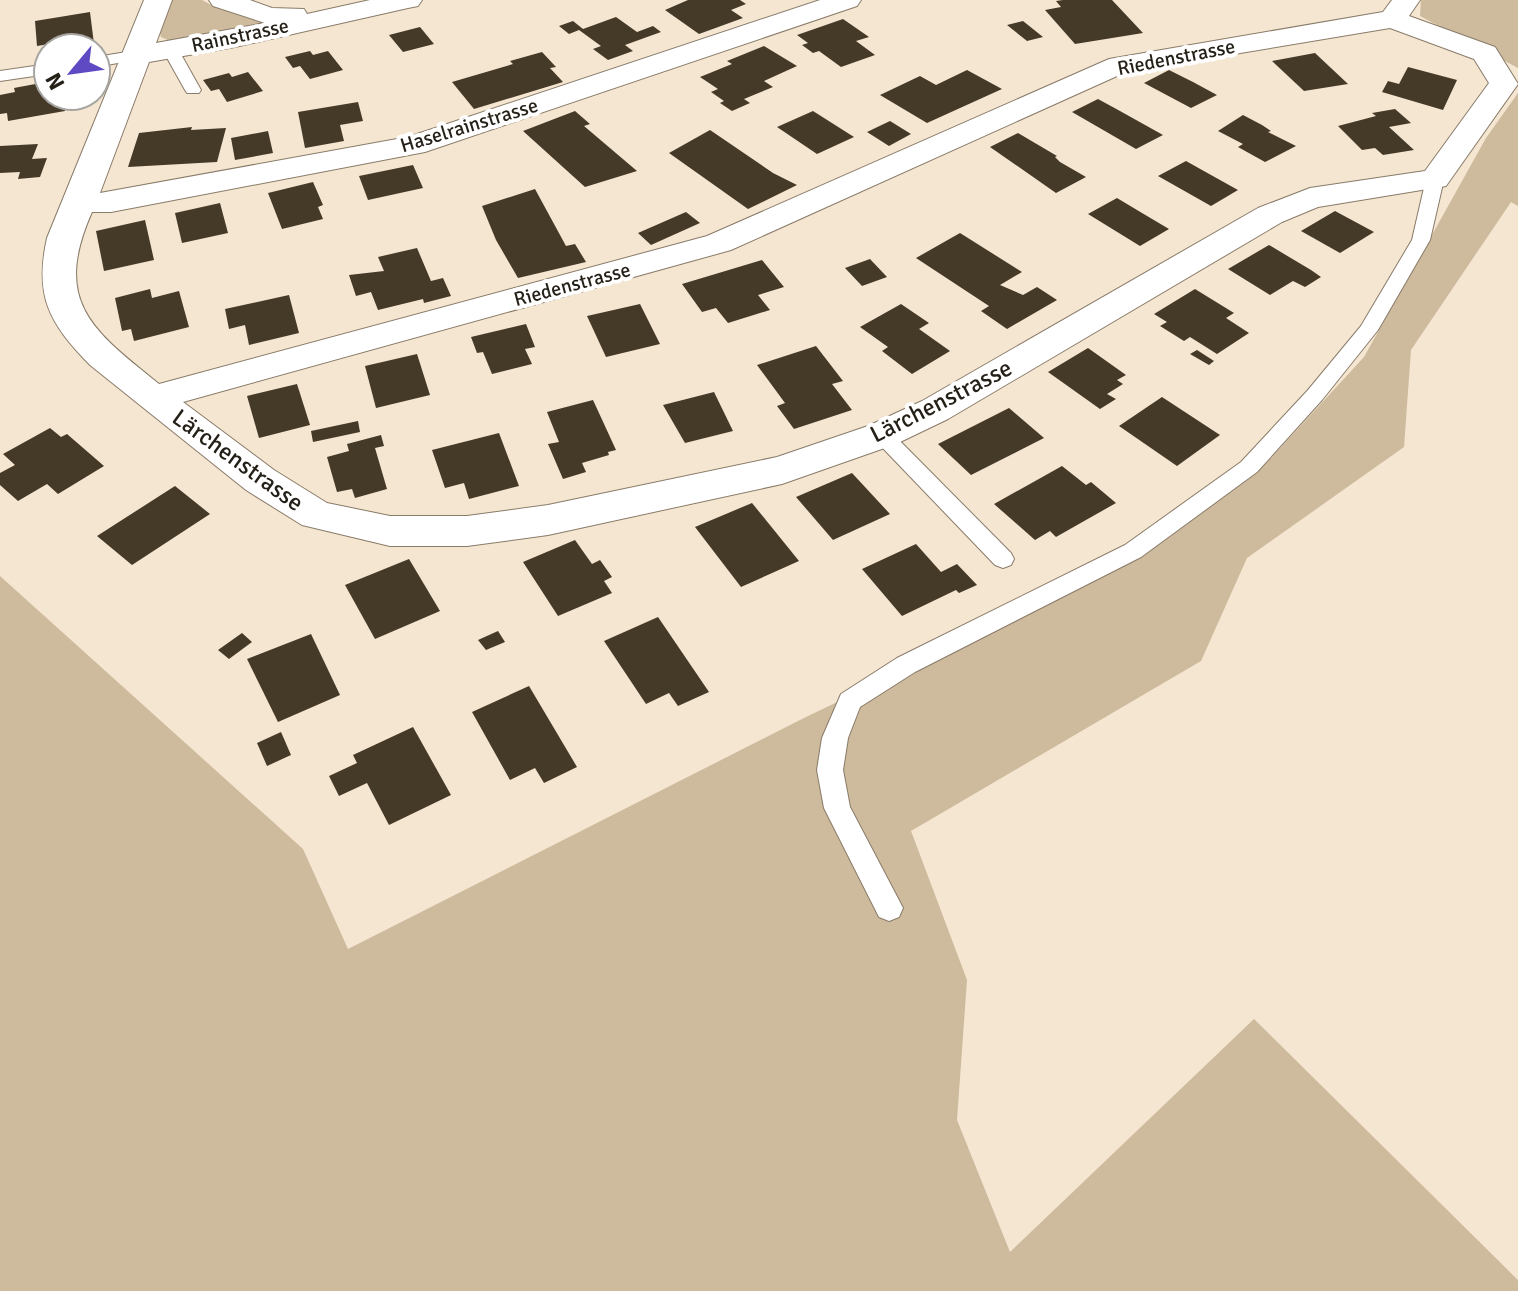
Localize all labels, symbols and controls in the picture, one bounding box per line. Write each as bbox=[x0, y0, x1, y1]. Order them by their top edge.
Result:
street label: Rainstrasse bbox=[189, 13, 291, 58]
north arrow bbox=[32, 32, 112, 112]
street label: Riedenstrasse bbox=[1115, 34, 1237, 81]
text: N bbox=[39, 68, 70, 95]
street label: Haselrainstrasse bbox=[397, 93, 541, 158]
street label: Riedenstrasse bbox=[511, 257, 633, 312]
street label: Lärchenstrasse bbox=[865, 352, 1017, 450]
street label: Lärchenstrasse bbox=[166, 402, 310, 518]

